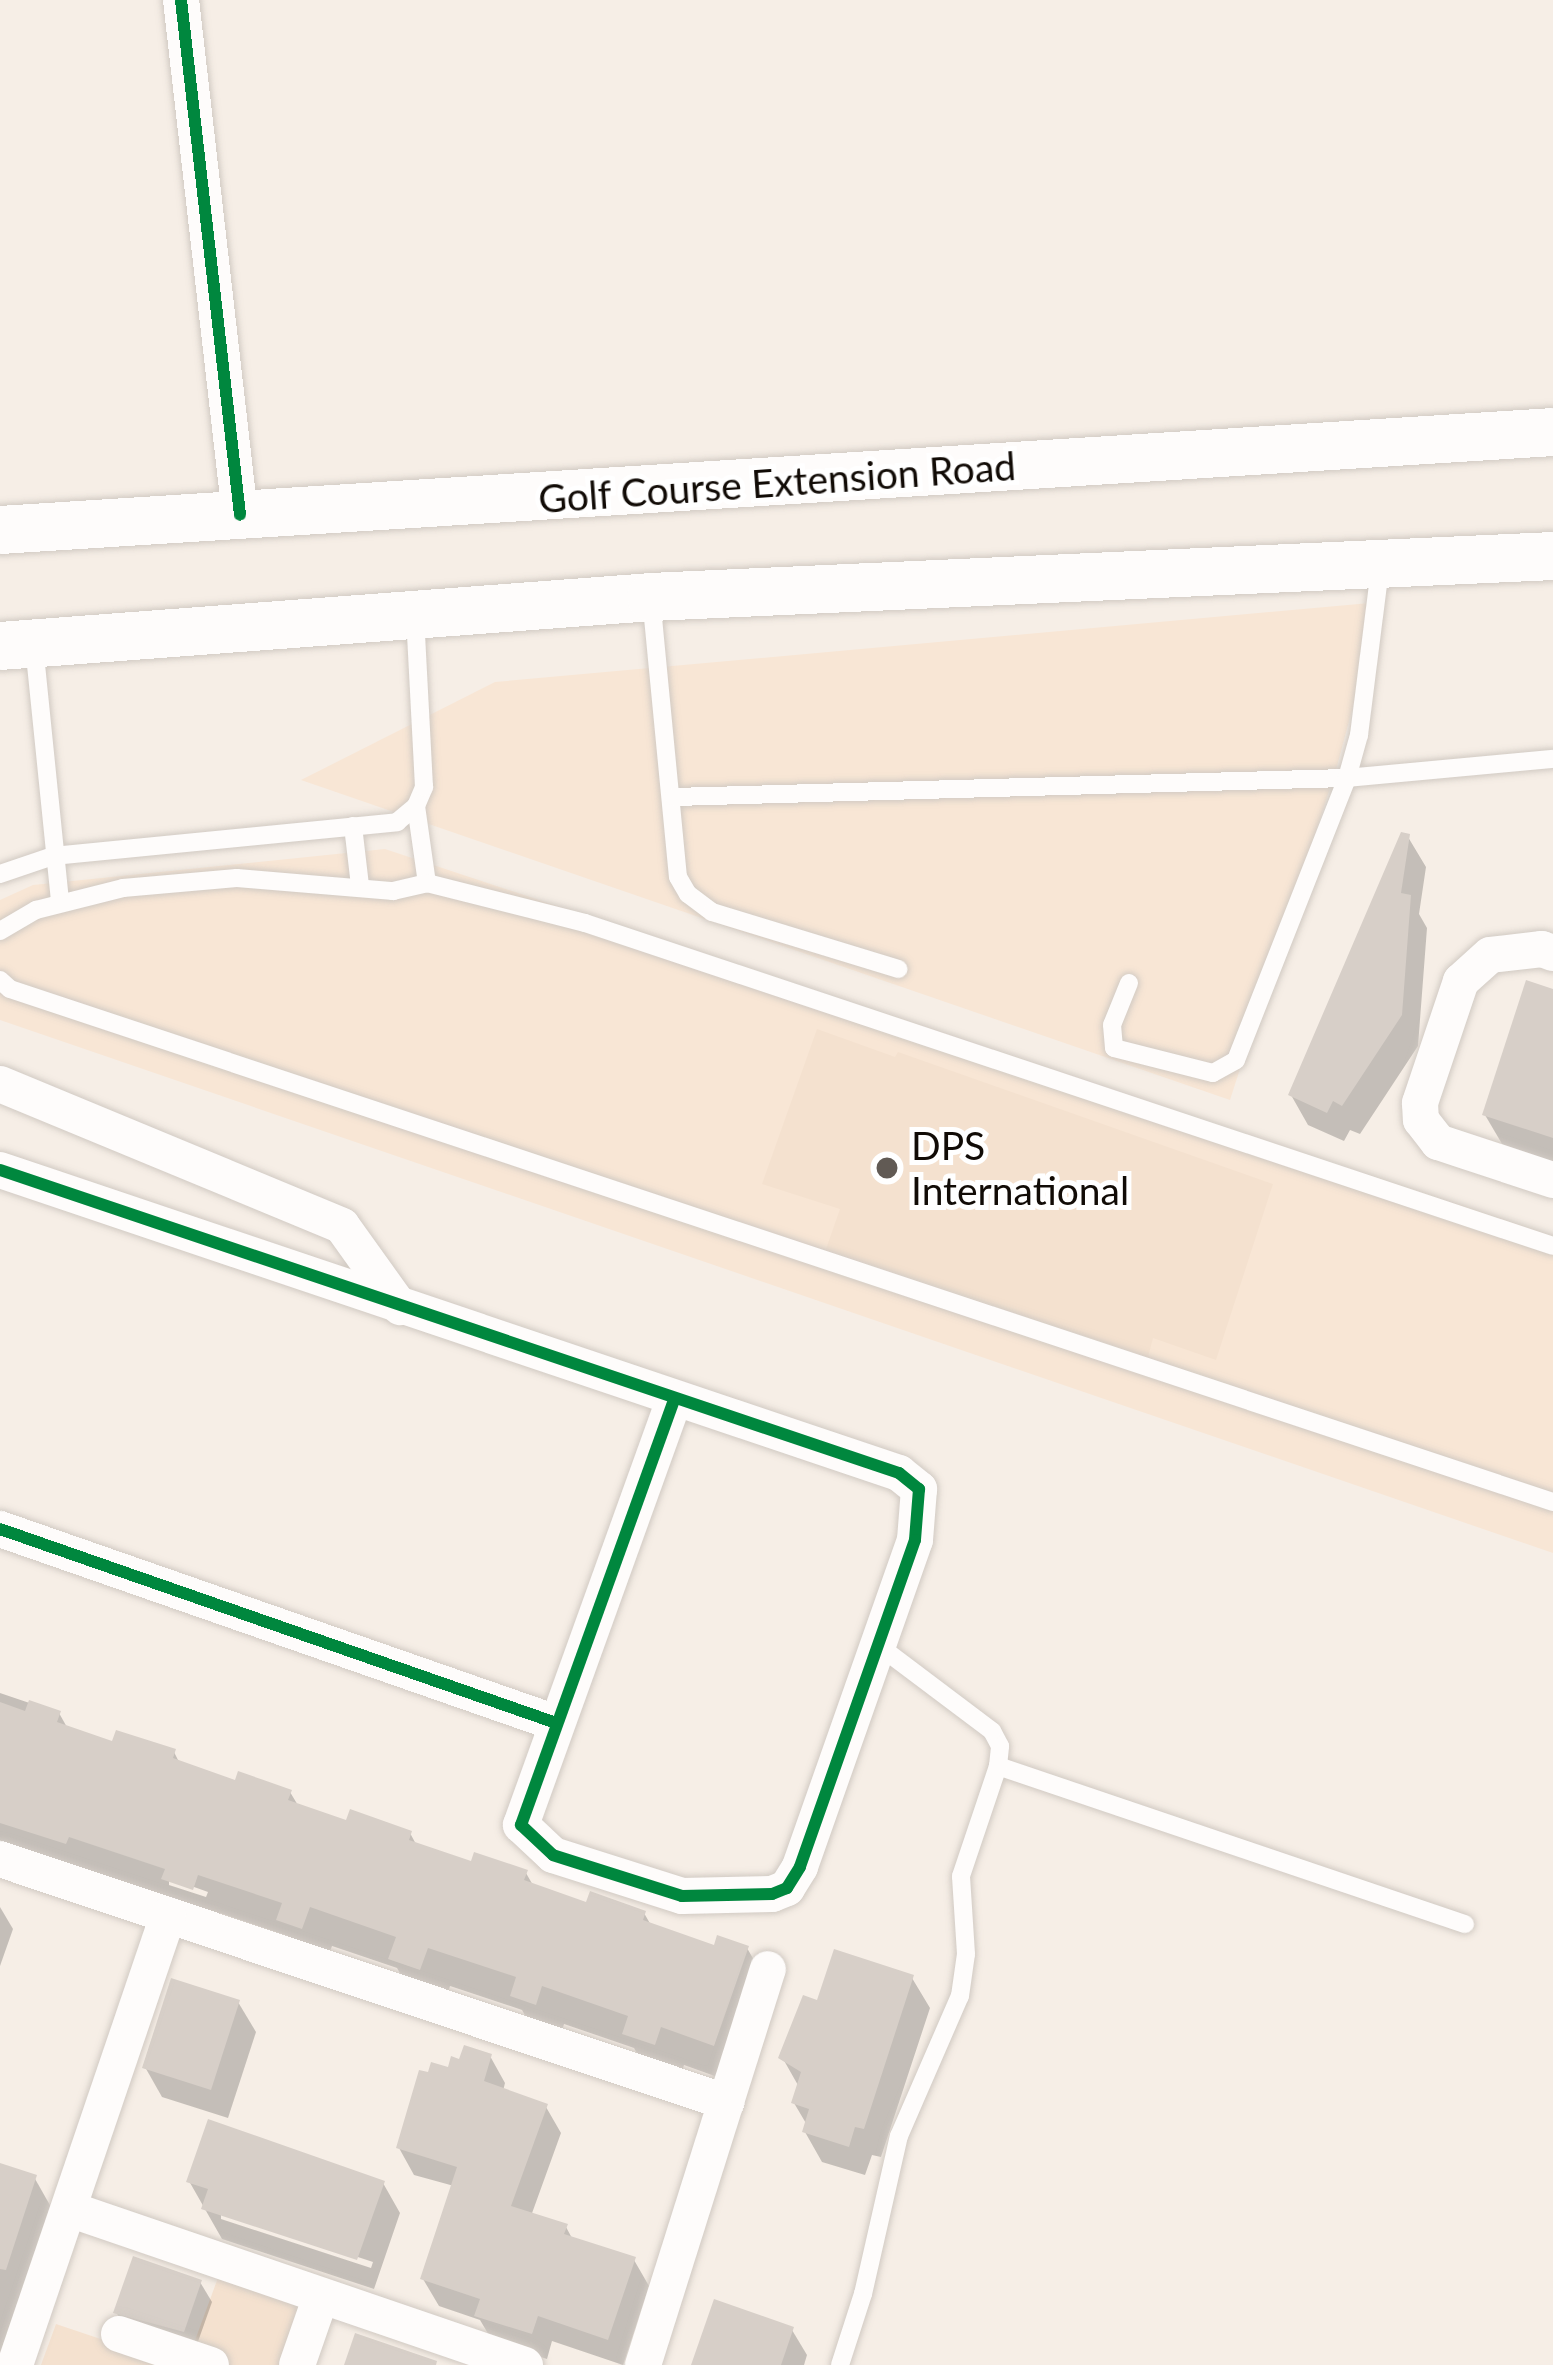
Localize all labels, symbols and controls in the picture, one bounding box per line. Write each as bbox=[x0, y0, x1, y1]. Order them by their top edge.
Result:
street label: Golf Course Extension Road bbox=[536, 442, 1018, 522]
place label: DPS International bbox=[911, 1123, 1129, 1214]
marker: DPS International bbox=[874, 1155, 900, 1181]

